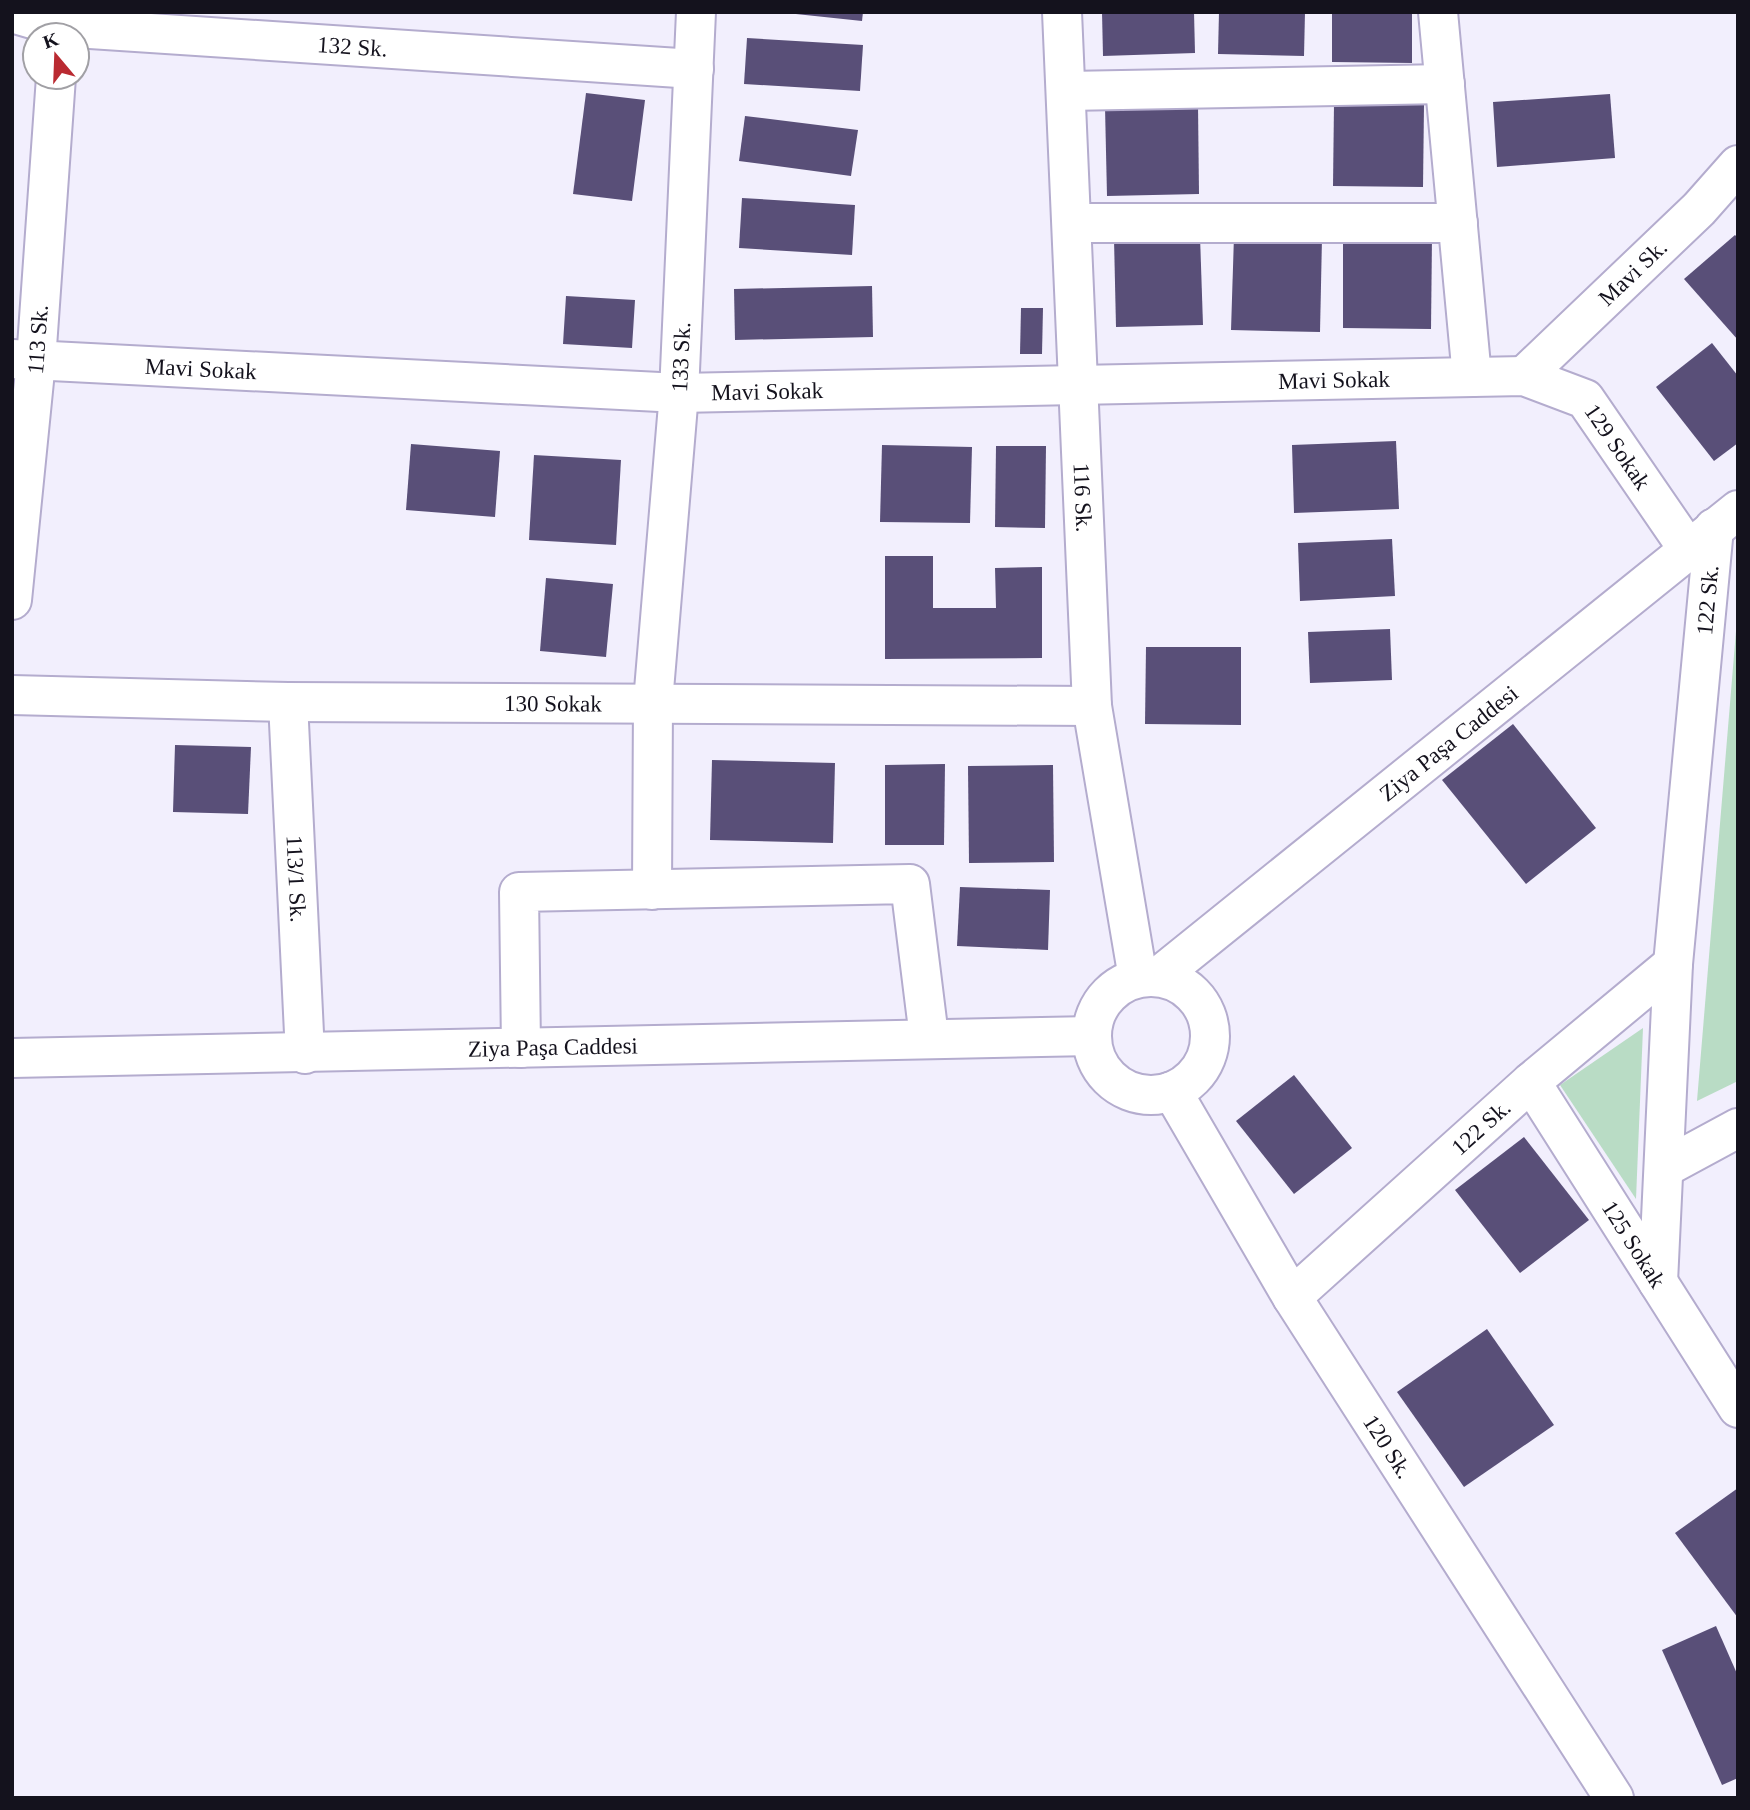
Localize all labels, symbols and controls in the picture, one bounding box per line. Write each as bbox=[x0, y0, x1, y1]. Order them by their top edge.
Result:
north arrow bbox=[21, 21, 91, 91]
text: K bbox=[40, 28, 61, 53]
street label: 132 Sk. bbox=[316, 32, 388, 61]
street label: Mavi Sk. bbox=[1593, 234, 1672, 311]
street label: 113 Sk. bbox=[22, 304, 52, 375]
street label: 133 Sk. bbox=[667, 321, 695, 393]
street label: Mavi Sokak bbox=[144, 353, 258, 384]
street label: Mavi Sokak bbox=[1278, 366, 1391, 393]
street label: Mavi Sokak bbox=[711, 378, 824, 405]
street label: 129 Sokak bbox=[1580, 399, 1656, 494]
street label: 116 Sk. bbox=[1069, 462, 1097, 533]
street label: 122 Sk. bbox=[1691, 564, 1723, 636]
street label: Ziya Paşa Caddesi bbox=[1374, 680, 1523, 806]
street label: 130 Sokak bbox=[504, 691, 602, 716]
street label: 113/1 Sk. bbox=[282, 835, 311, 923]
street label: Ziya Paşa Caddesi bbox=[468, 1033, 638, 1061]
street label: 122 Sk. bbox=[1446, 1094, 1515, 1160]
street label: 125 Sokak bbox=[1597, 1196, 1671, 1292]
street label: 120 Sk. bbox=[1359, 1410, 1418, 1483]

